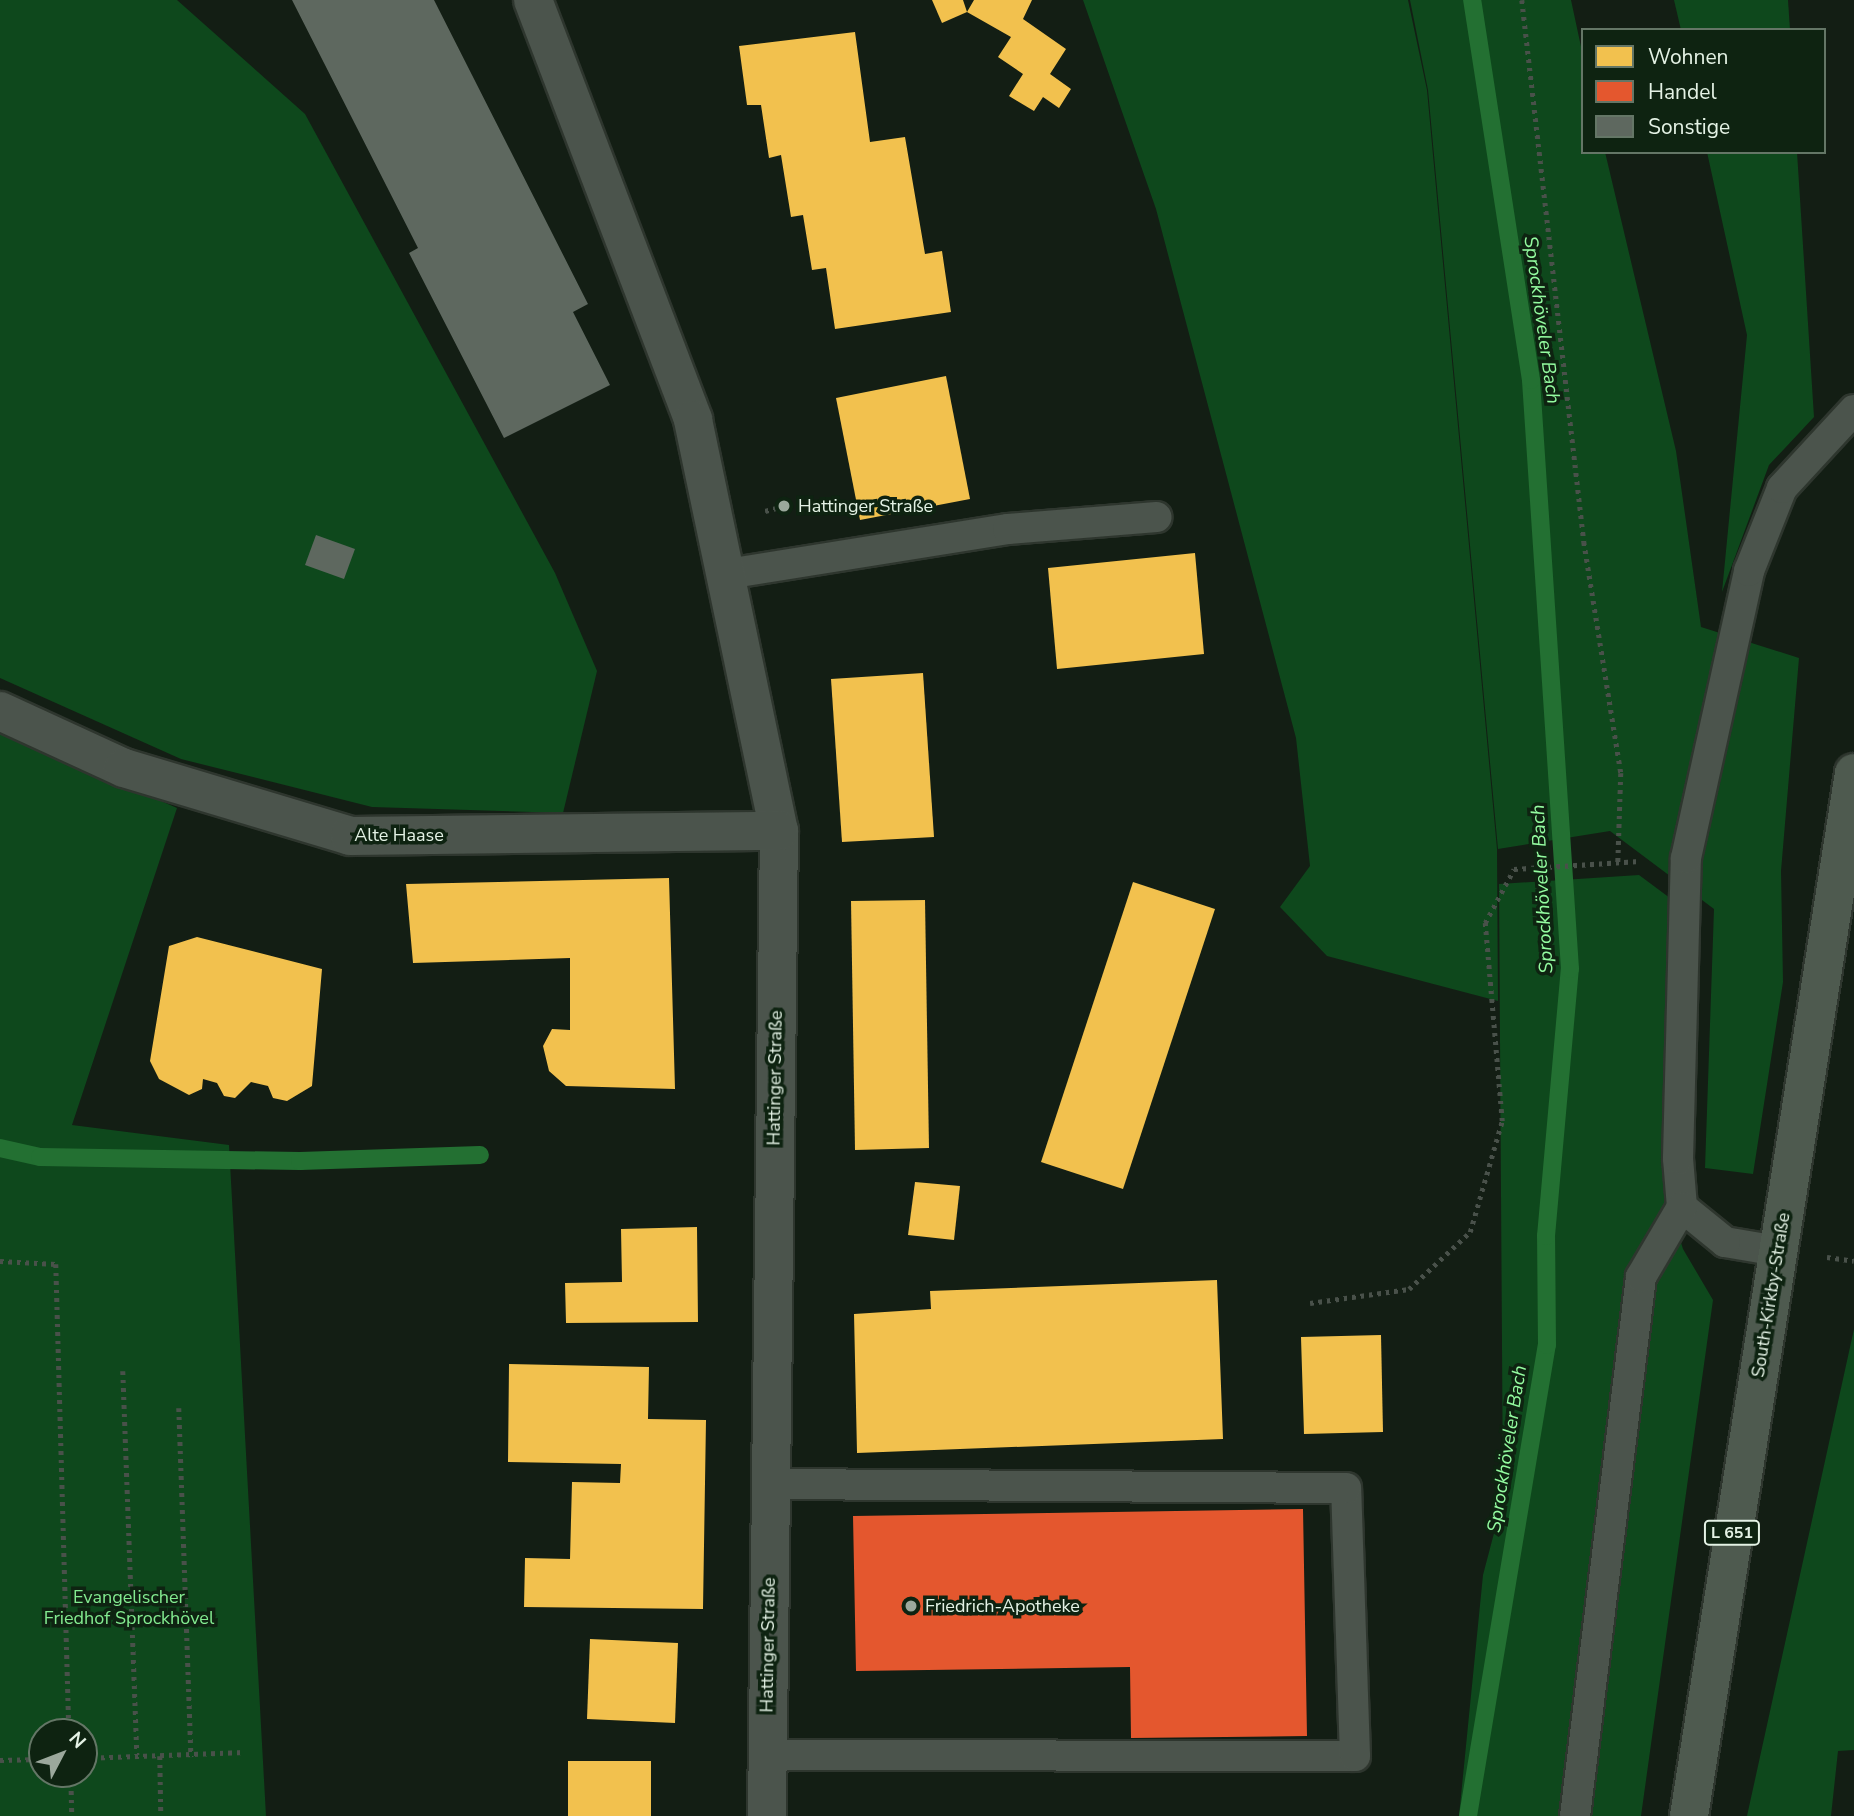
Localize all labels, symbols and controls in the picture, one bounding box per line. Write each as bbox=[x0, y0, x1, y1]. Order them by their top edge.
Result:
legend bbox=[1581, 28, 1826, 154]
text: Wohnen bbox=[1648, 43, 1729, 71]
text: Handel bbox=[1648, 78, 1717, 106]
text: Sonstige bbox=[1648, 113, 1730, 141]
water label: Sprockhöveler Bach bbox=[1518, 235, 1564, 405]
place label: Hattinger Straße bbox=[798, 495, 933, 517]
marker: Hattinger Straße bbox=[776, 498, 792, 514]
water label: Sprockhöveler Bach bbox=[1527, 804, 1559, 974]
street label: Alte Haase bbox=[354, 824, 444, 846]
street label: Hattinger Straße bbox=[763, 1010, 787, 1146]
street label: South-Kirkby-Straße bbox=[1747, 1211, 1795, 1379]
water label: Sprockhöveler Bach bbox=[1484, 1364, 1532, 1534]
road number: L 651 bbox=[1702, 1520, 1762, 1546]
street label: Hattinger Straße bbox=[756, 1577, 780, 1713]
park label: Evangelischer Friedhof Sprockhövel bbox=[44, 1587, 214, 1630]
place label: Friedrich-Apotheke bbox=[925, 1595, 1080, 1617]
marker: Friedrich-Apotheke bbox=[903, 1598, 919, 1614]
north arrow bbox=[28, 1718, 98, 1788]
text: N bbox=[63, 1726, 92, 1754]

